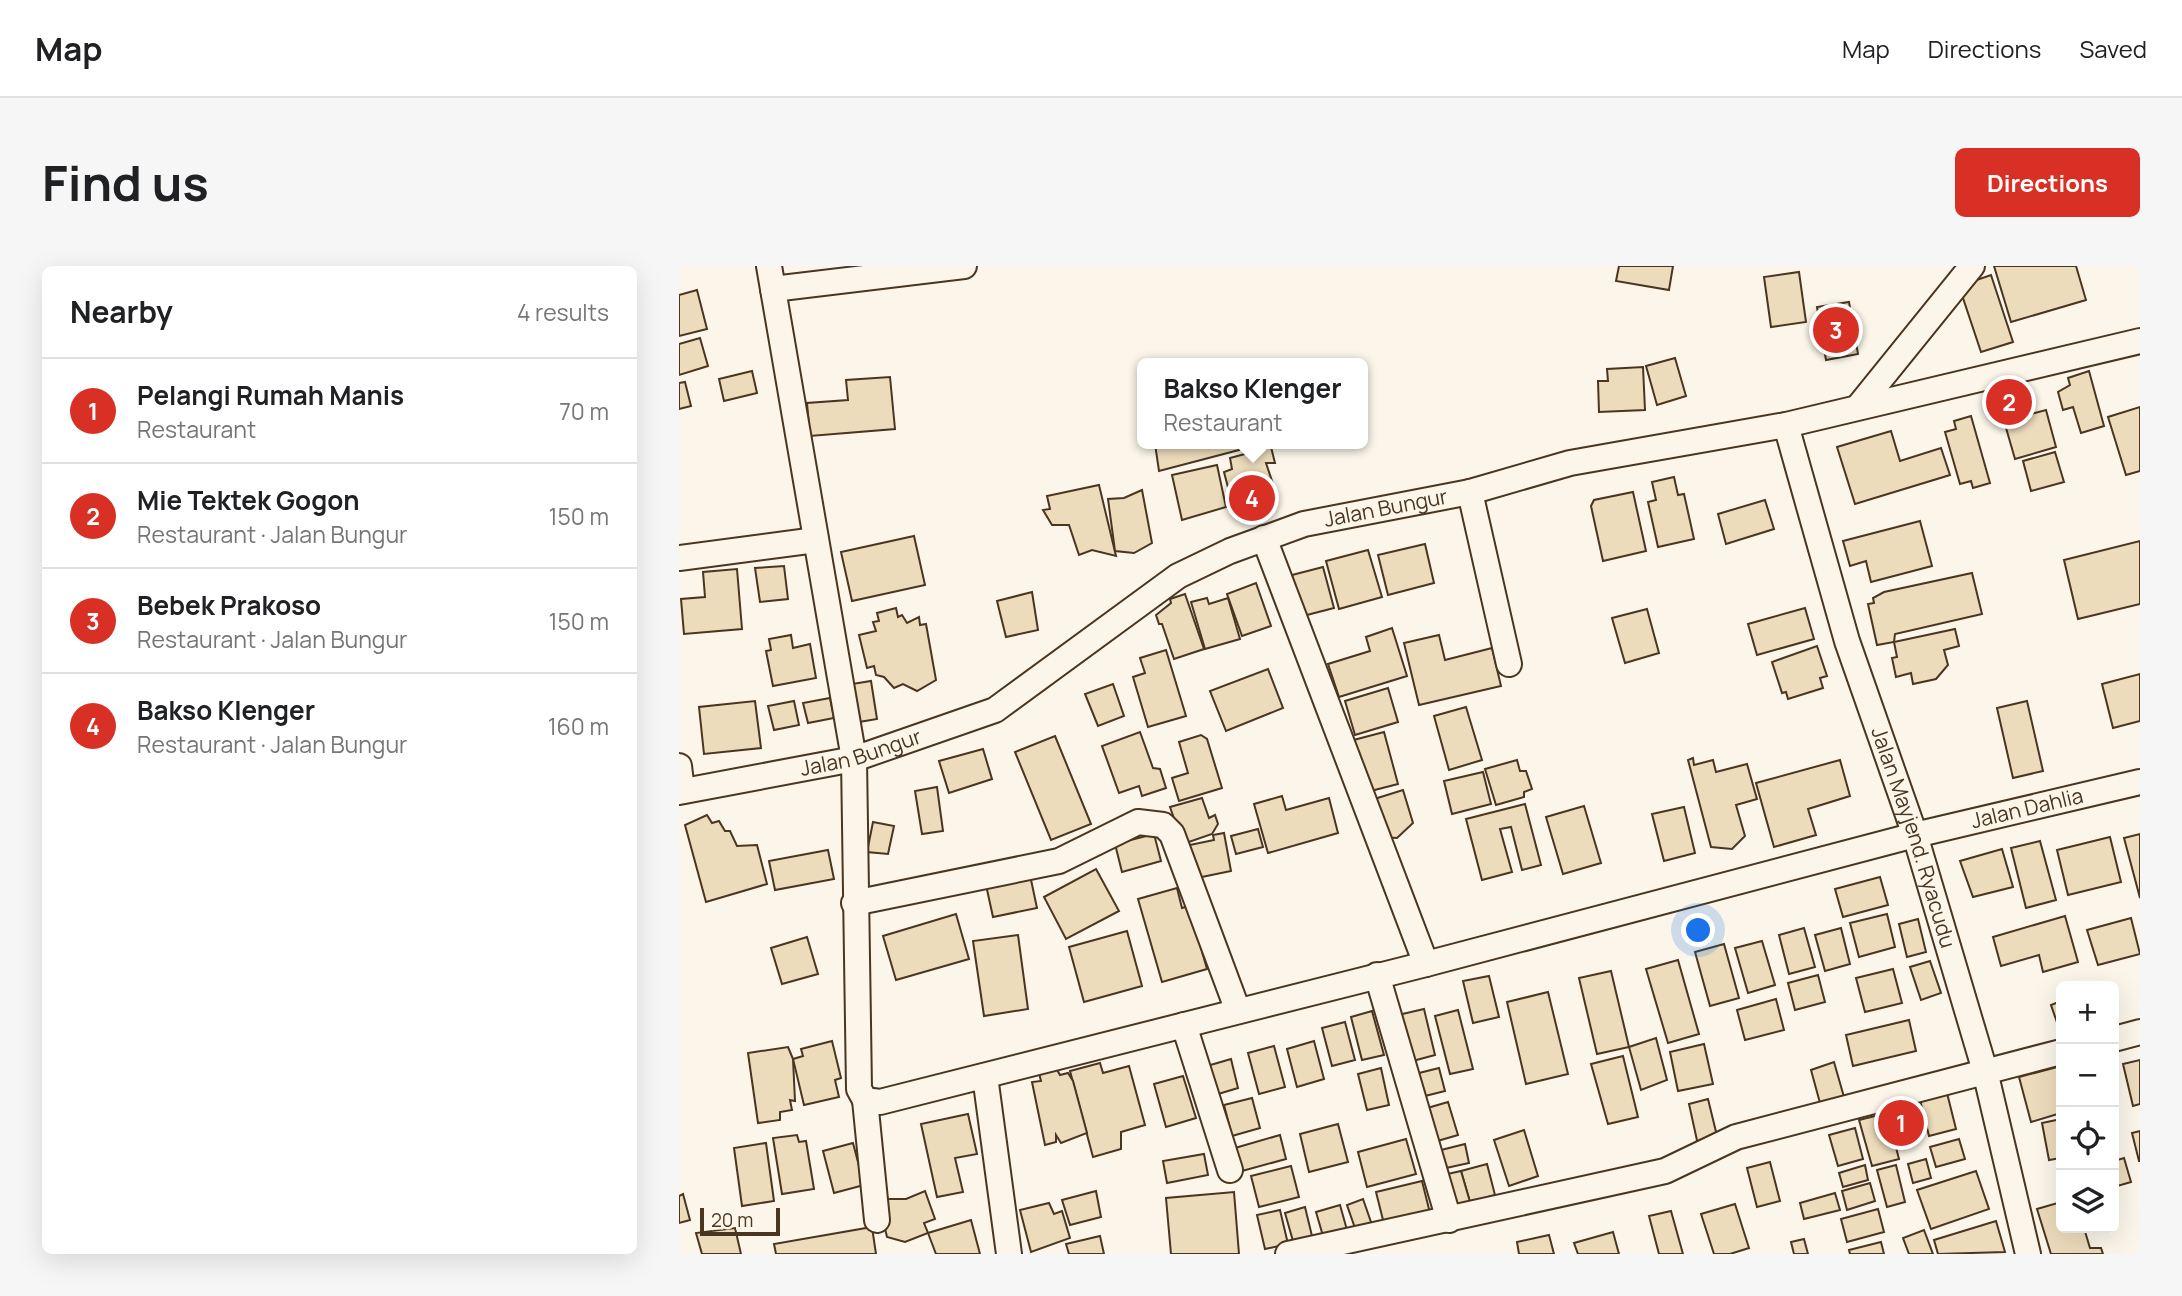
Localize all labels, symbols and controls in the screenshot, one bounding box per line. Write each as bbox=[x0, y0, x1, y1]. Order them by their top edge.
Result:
text: Map bbox=[35, 26, 103, 71]
text: Map bbox=[1842, 32, 1890, 65]
text: Directions bbox=[1928, 32, 2041, 65]
text: Saved bbox=[2079, 32, 2147, 65]
button: Directions bbox=[1955, 148, 2140, 217]
text: Find us bbox=[42, 149, 209, 216]
text: Nearby bbox=[70, 291, 173, 332]
text: 4 results bbox=[517, 296, 609, 328]
pin: 3 bbox=[1813, 304, 1859, 356]
popup bbox=[1137, 358, 1368, 449]
text: Bakso Klenger bbox=[1163, 370, 1342, 406]
pin: 2 bbox=[1986, 376, 2032, 428]
text: Pelangi Rumah Manis bbox=[137, 377, 404, 413]
text: 1 bbox=[88, 395, 98, 427]
text: 70 m bbox=[559, 395, 609, 427]
text: Restaurant bbox=[1163, 406, 1283, 438]
text: Restaurant bbox=[137, 413, 256, 445]
pin: 4 bbox=[1229, 472, 1275, 524]
text: Mie Tektek Gogon bbox=[137, 482, 360, 518]
street label: Jalan Bungur bbox=[1322, 482, 1450, 533]
text: 2 bbox=[86, 500, 100, 532]
text: 150 m bbox=[549, 500, 609, 532]
text: Restaurant · Jalan Bungur bbox=[137, 518, 407, 550]
text: Bebek Prakoso bbox=[137, 587, 321, 623]
text: 3 bbox=[86, 605, 100, 637]
text: 150 m bbox=[549, 605, 609, 637]
text: Restaurant · Jalan Bungur bbox=[137, 623, 407, 655]
text: Bakso Klenger bbox=[137, 692, 315, 728]
text: 4 bbox=[86, 710, 100, 742]
text: 160 m bbox=[548, 710, 609, 742]
street label: Jalan Bungur bbox=[798, 722, 925, 782]
street label: Jalan Mayjend. Ryacudu bbox=[1865, 723, 1963, 951]
text: Restaurant · Jalan Bungur bbox=[137, 728, 407, 760]
street label: Jalan Dahlia bbox=[1968, 781, 2086, 834]
your location bbox=[1681, 913, 1715, 947]
map controls bbox=[2056, 981, 2119, 1233]
button: + bbox=[2056, 981, 2119, 1044]
button: − bbox=[2056, 1044, 2119, 1107]
pin: 1 bbox=[1878, 1097, 1924, 1149]
button: locate bbox=[2056, 1107, 2119, 1170]
button: layers bbox=[2056, 1170, 2119, 1233]
scale bar bbox=[700, 1205, 781, 1237]
text: 20 m bbox=[711, 1207, 753, 1233]

